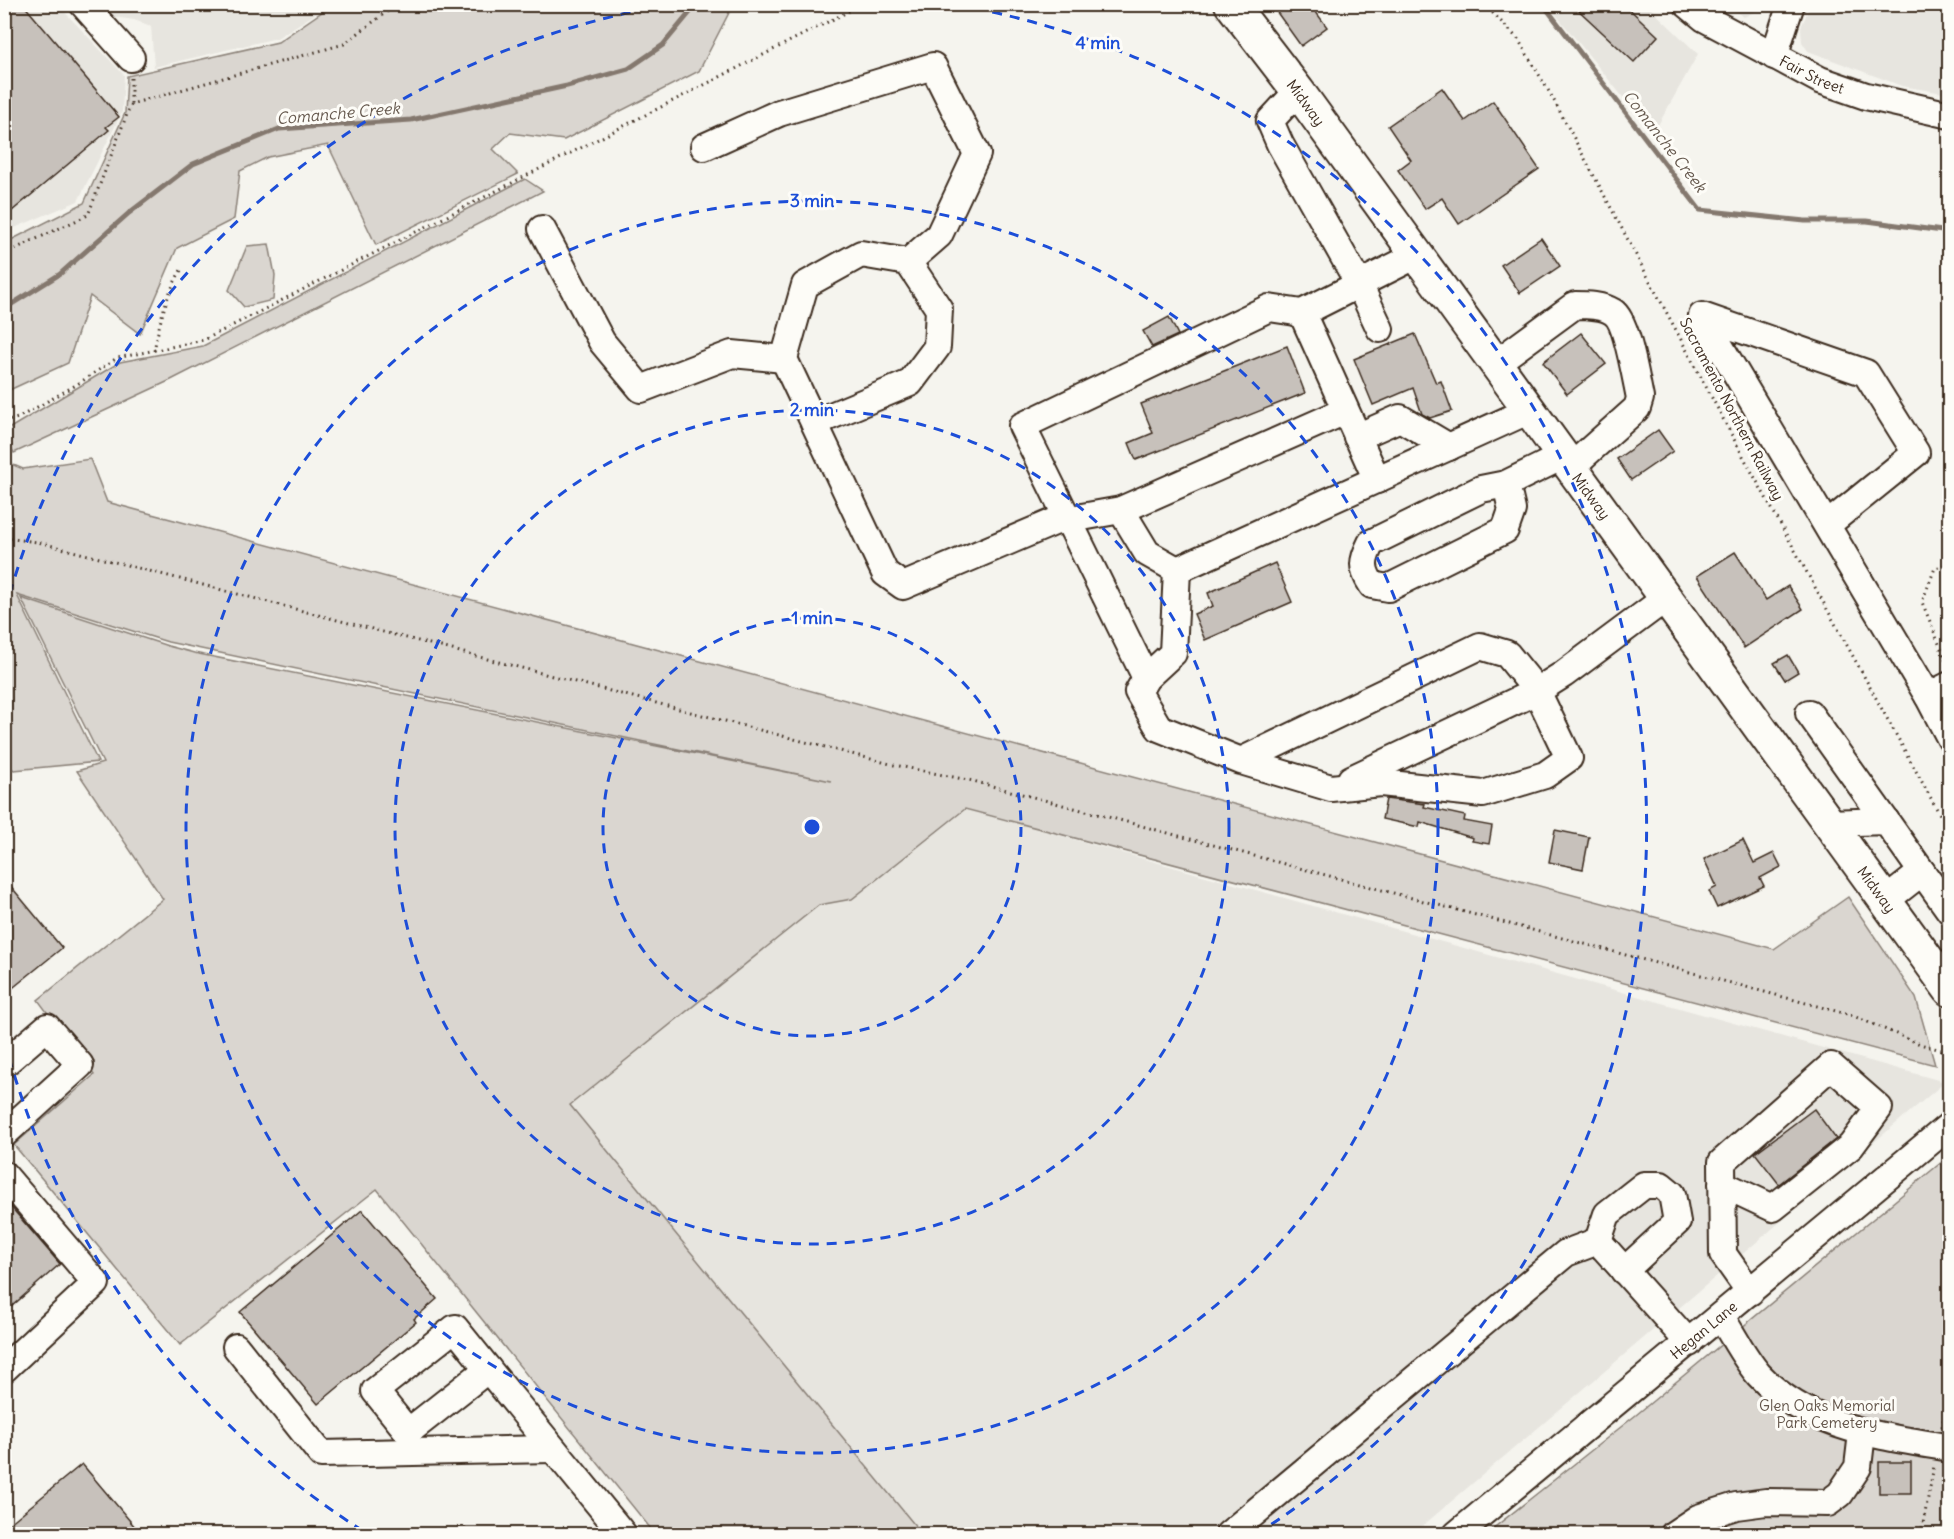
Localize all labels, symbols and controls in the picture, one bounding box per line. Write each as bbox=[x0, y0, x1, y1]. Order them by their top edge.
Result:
text: 4 min bbox=[1076, 31, 1121, 54]
street label: Fair Street bbox=[1776, 51, 1847, 97]
street label: Midway bbox=[1283, 75, 1330, 130]
water label: Comanche Creek bbox=[1619, 86, 1712, 197]
water label: Comanche Creek bbox=[276, 97, 402, 128]
text: 3 min bbox=[790, 189, 835, 212]
street label: Sacramento Northern Railway bbox=[1676, 314, 1788, 504]
text: 2 min bbox=[790, 398, 835, 421]
street label: Midway bbox=[1568, 469, 1615, 523]
text: 1 min bbox=[791, 606, 833, 629]
centre of rings bbox=[802, 817, 822, 837]
street label: Midway bbox=[1854, 862, 1900, 916]
street label: Hegan Lane bbox=[1666, 1296, 1741, 1363]
park label: Glen Oaks Memorial Park Cemetery bbox=[1759, 1396, 1895, 1432]

